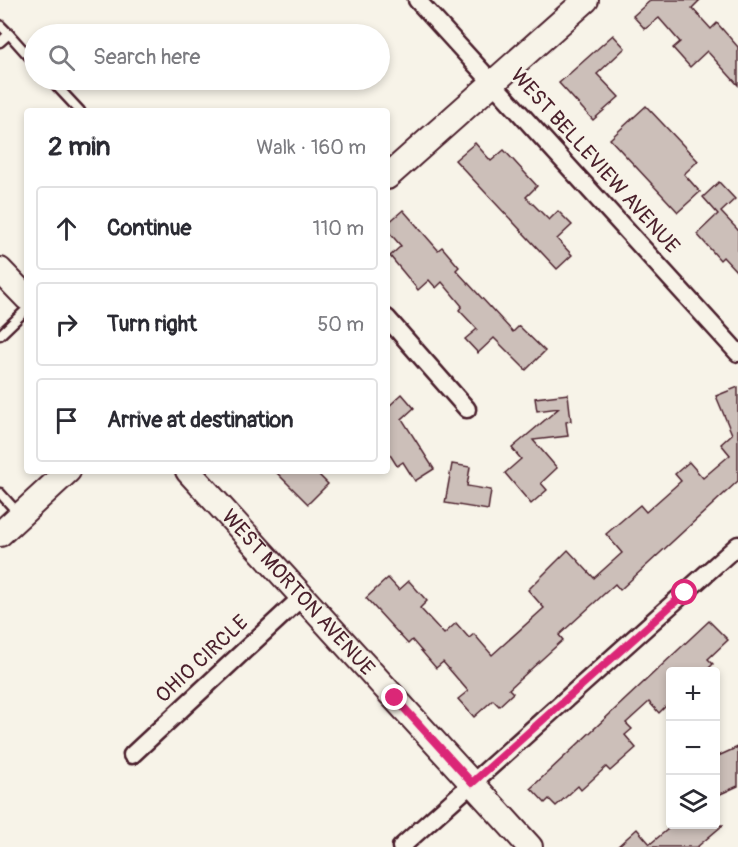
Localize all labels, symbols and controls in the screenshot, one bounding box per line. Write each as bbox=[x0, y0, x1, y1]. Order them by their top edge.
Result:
search box bbox=[24, 24, 390, 90]
icon: search bbox=[45, 41, 78, 74]
text: Search here bbox=[93, 43, 200, 71]
street label: WEST BELLEVIEW AVENUE bbox=[505, 63, 686, 259]
text: 2 min bbox=[48, 131, 110, 163]
text: Walk · 160 m bbox=[256, 135, 366, 160]
icon: ahead bbox=[50, 212, 83, 245]
text: Continue bbox=[107, 214, 191, 242]
text: 110 m bbox=[313, 216, 364, 241]
icon: right bbox=[50, 308, 83, 341]
text: Turn right bbox=[107, 310, 197, 338]
text: 50 m bbox=[317, 312, 364, 337]
icon: arrive bbox=[50, 404, 83, 437]
text: Arrive at destination bbox=[107, 406, 293, 434]
street label: WEST MORTON AVENUE bbox=[216, 503, 381, 681]
route start bbox=[671, 579, 697, 605]
street label: OHIO CIRCLE bbox=[150, 609, 254, 709]
map controls bbox=[666, 667, 720, 829]
button: + bbox=[666, 667, 720, 721]
route end bbox=[381, 684, 407, 710]
button: − bbox=[666, 721, 720, 775]
button: layers bbox=[666, 775, 720, 829]

